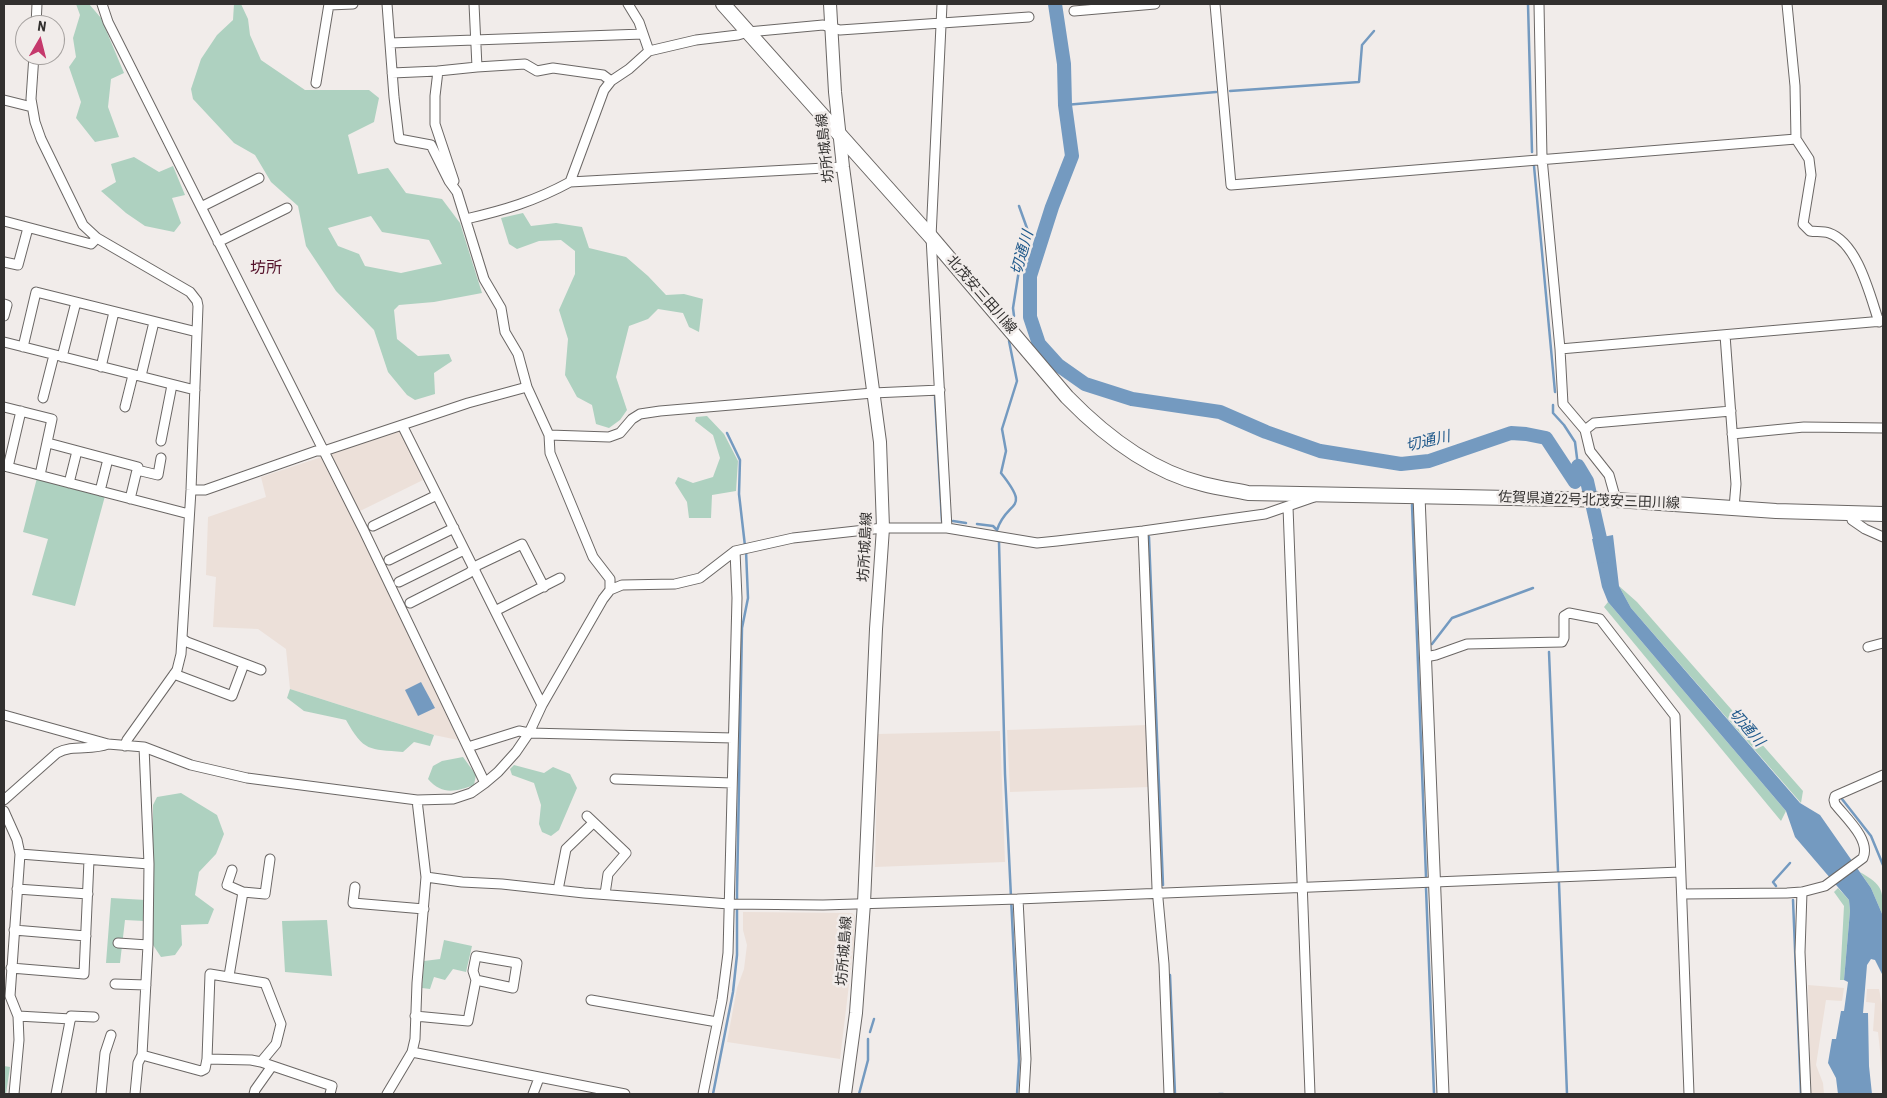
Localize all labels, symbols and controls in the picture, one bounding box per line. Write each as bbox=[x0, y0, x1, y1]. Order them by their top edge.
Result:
north arrow bbox=[15, 15, 65, 65]
text: N bbox=[37, 18, 47, 35]
street label: 坊所城島線 bbox=[814, 112, 838, 184]
water label: 切通川 bbox=[1008, 229, 1038, 277]
street label: 北茂安三田川線 bbox=[943, 253, 1019, 337]
district label: 坊所 bbox=[250, 259, 282, 279]
water label: 切通川 bbox=[1404, 428, 1452, 456]
street label: 佐賀県道22号北茂安三田川線 bbox=[1498, 489, 1680, 513]
street label: 坊所城島線 bbox=[856, 512, 876, 582]
water label: 切通川 bbox=[1724, 705, 1768, 751]
street label: 坊所城島線 bbox=[834, 915, 856, 987]

